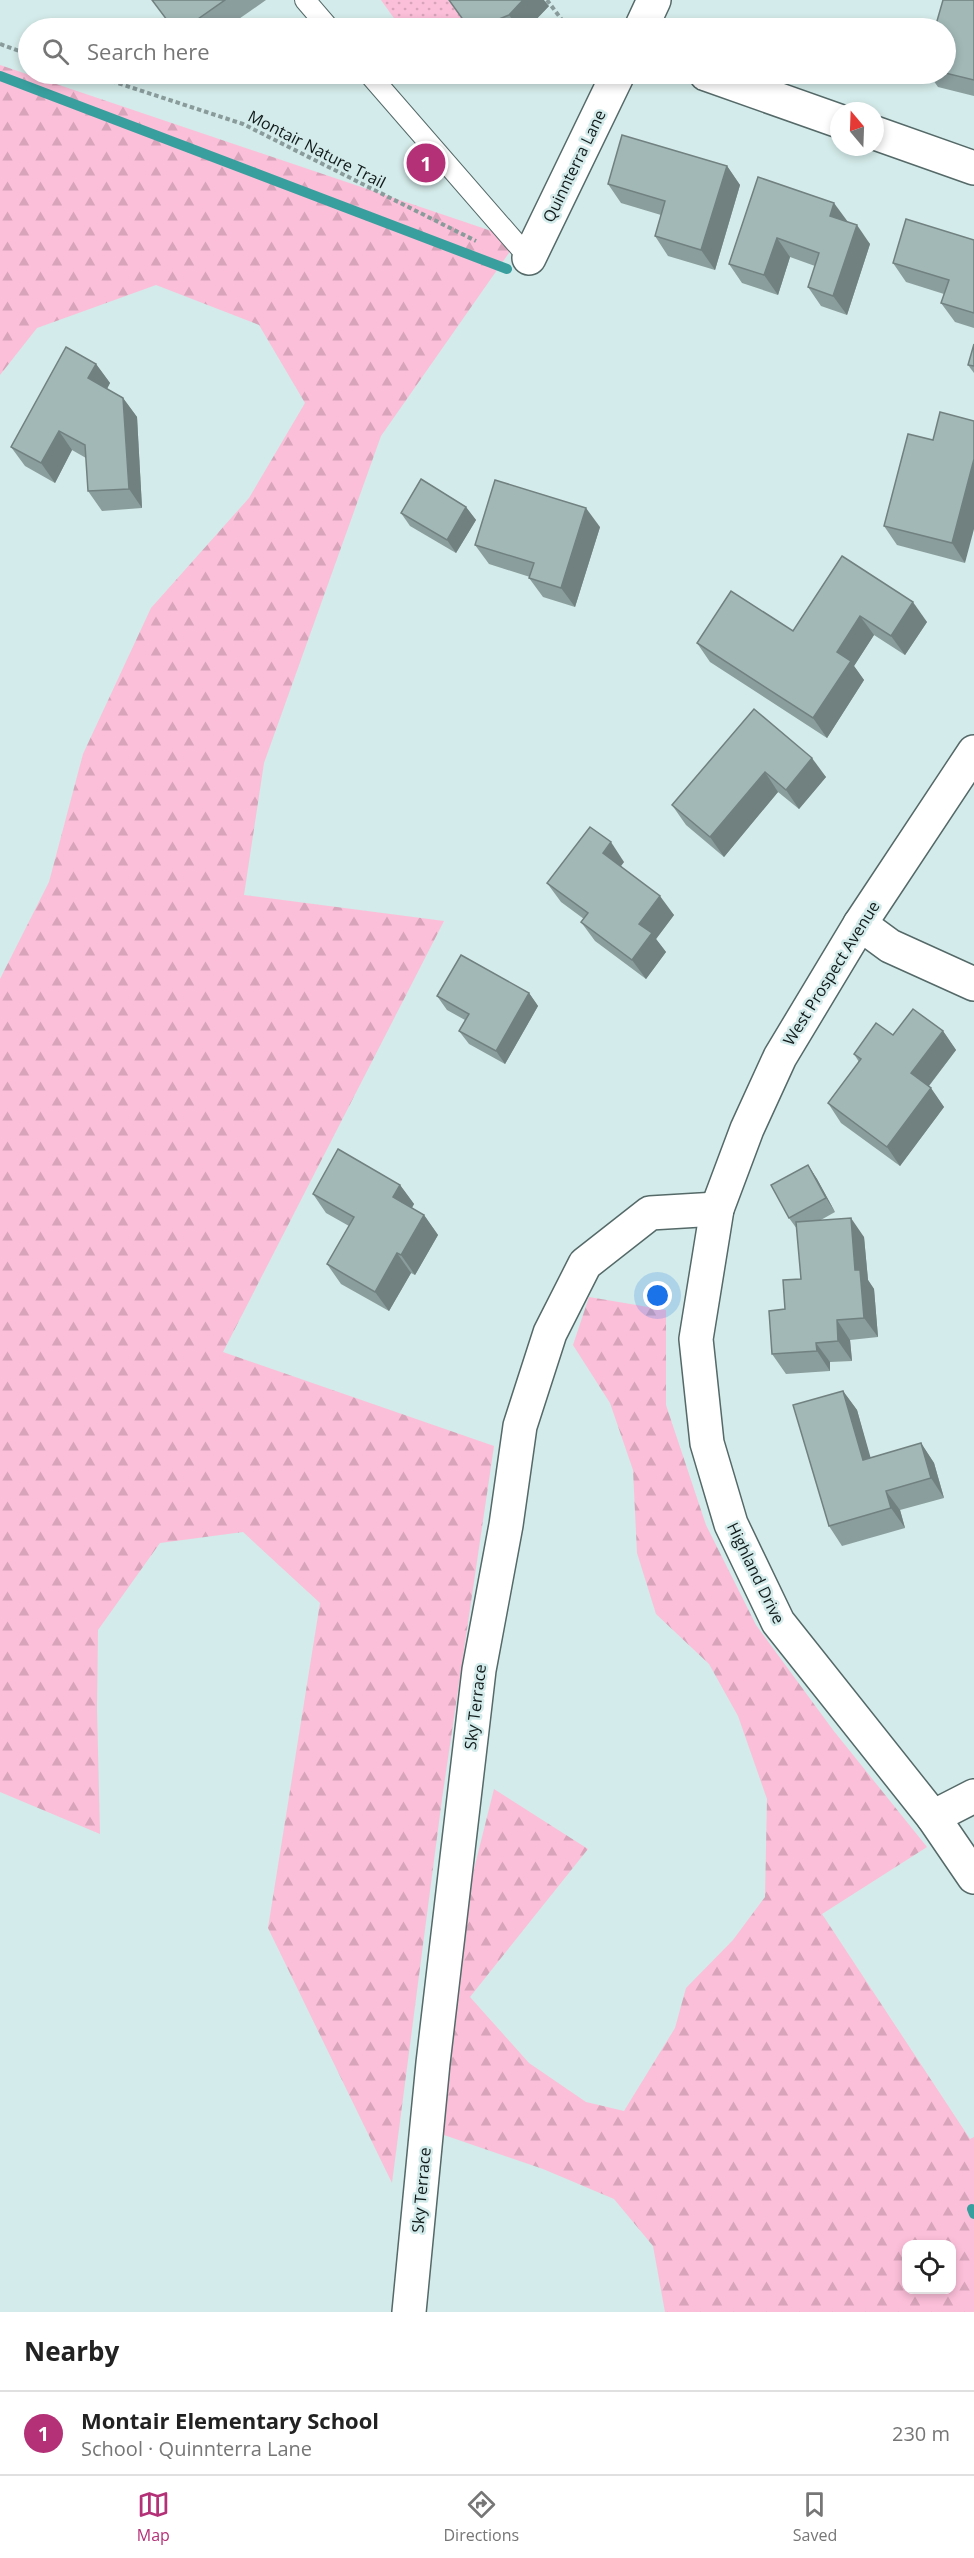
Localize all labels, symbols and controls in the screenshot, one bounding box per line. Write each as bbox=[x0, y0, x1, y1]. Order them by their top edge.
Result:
search box bbox=[18, 18, 956, 84]
icon: search bbox=[39, 35, 72, 68]
text: Search here bbox=[87, 36, 210, 66]
north arrow bbox=[830, 102, 884, 156]
street label: Montair Nature Trail bbox=[244, 105, 390, 193]
street label: Quinnterra Lane bbox=[537, 106, 611, 226]
pin: 1 bbox=[406, 140, 446, 186]
street label: West Prospect Avenue bbox=[778, 896, 884, 1049]
your location bbox=[643, 1281, 672, 1310]
street label: Highland Drive bbox=[722, 1519, 790, 1627]
street label: Sky Terrace bbox=[459, 1663, 491, 1751]
street label: Sky Terrace bbox=[406, 2146, 436, 2234]
map controls bbox=[902, 2240, 956, 2294]
button: locate bbox=[902, 2240, 956, 2294]
text: Nearby bbox=[24, 2333, 119, 2369]
text: Montair Elementary School bbox=[81, 2405, 379, 2435]
text: 1 bbox=[38, 2420, 49, 2447]
text: 230 m bbox=[892, 2420, 950, 2447]
text: School · Quinnterra Lane bbox=[81, 2435, 312, 2462]
tab: Map bbox=[137, 2488, 170, 2546]
tab: Directions bbox=[443, 2488, 519, 2546]
tab: Saved bbox=[793, 2488, 837, 2546]

